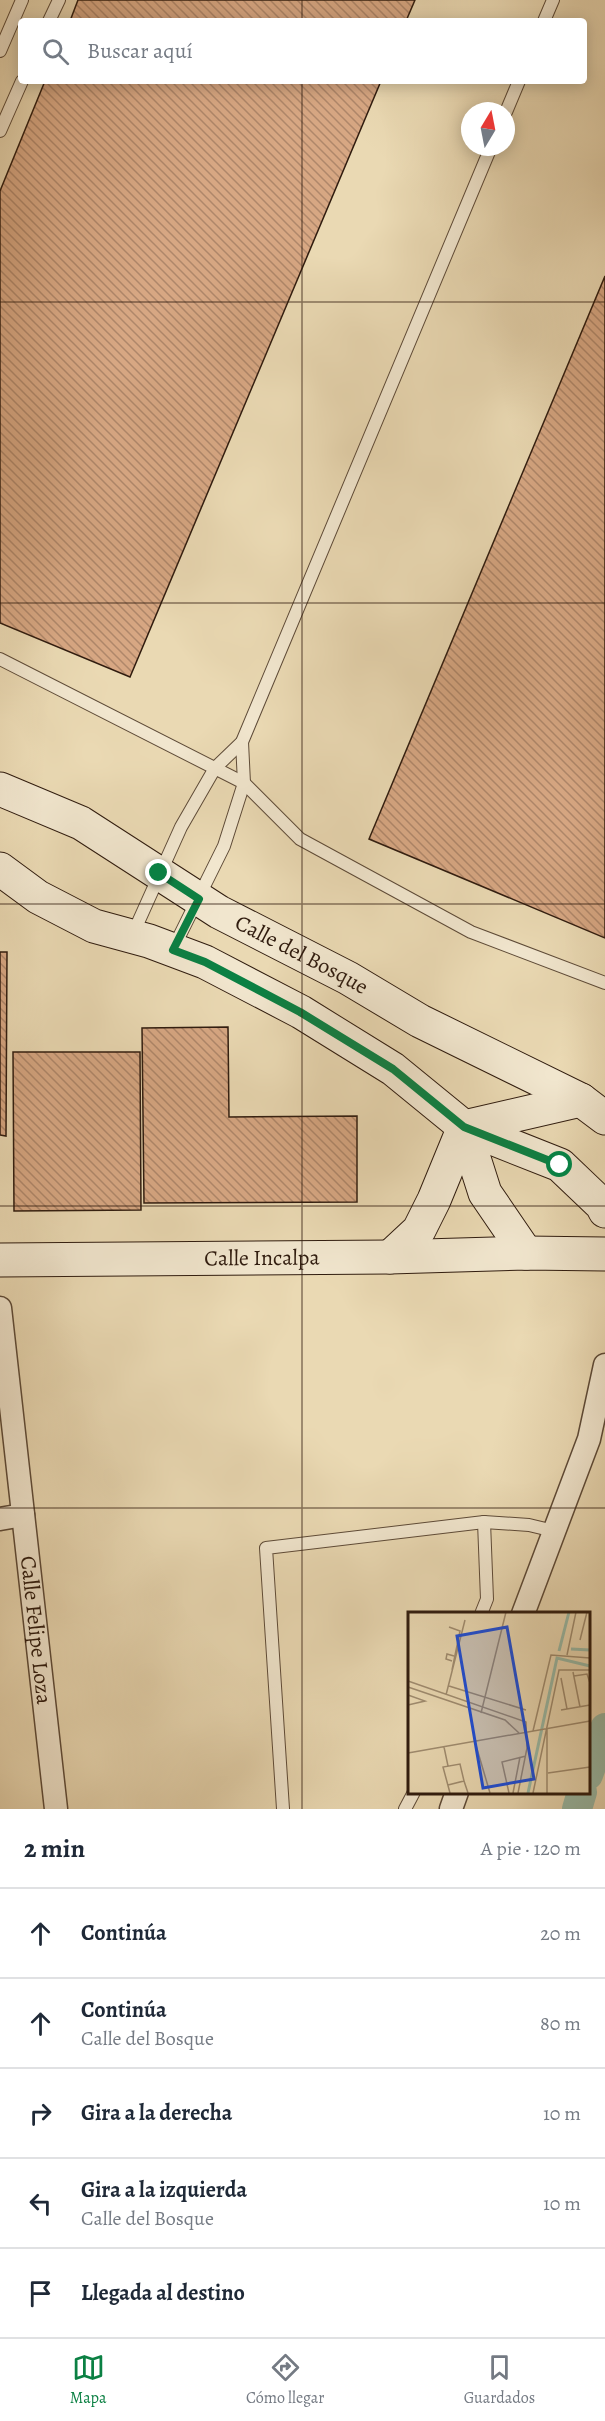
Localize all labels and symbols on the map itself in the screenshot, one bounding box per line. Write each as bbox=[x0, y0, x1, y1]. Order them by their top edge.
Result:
north arrow bbox=[461, 102, 515, 156]
route end bbox=[145, 859, 171, 885]
street label: Calle del Bosque bbox=[230, 908, 374, 1002]
route start bbox=[546, 1151, 572, 1177]
street label: Calle Incalpa bbox=[204, 1243, 321, 1273]
street label: Calle Felipe Loza bbox=[13, 1554, 59, 1706]
inset map bbox=[408, 1612, 590, 1794]

